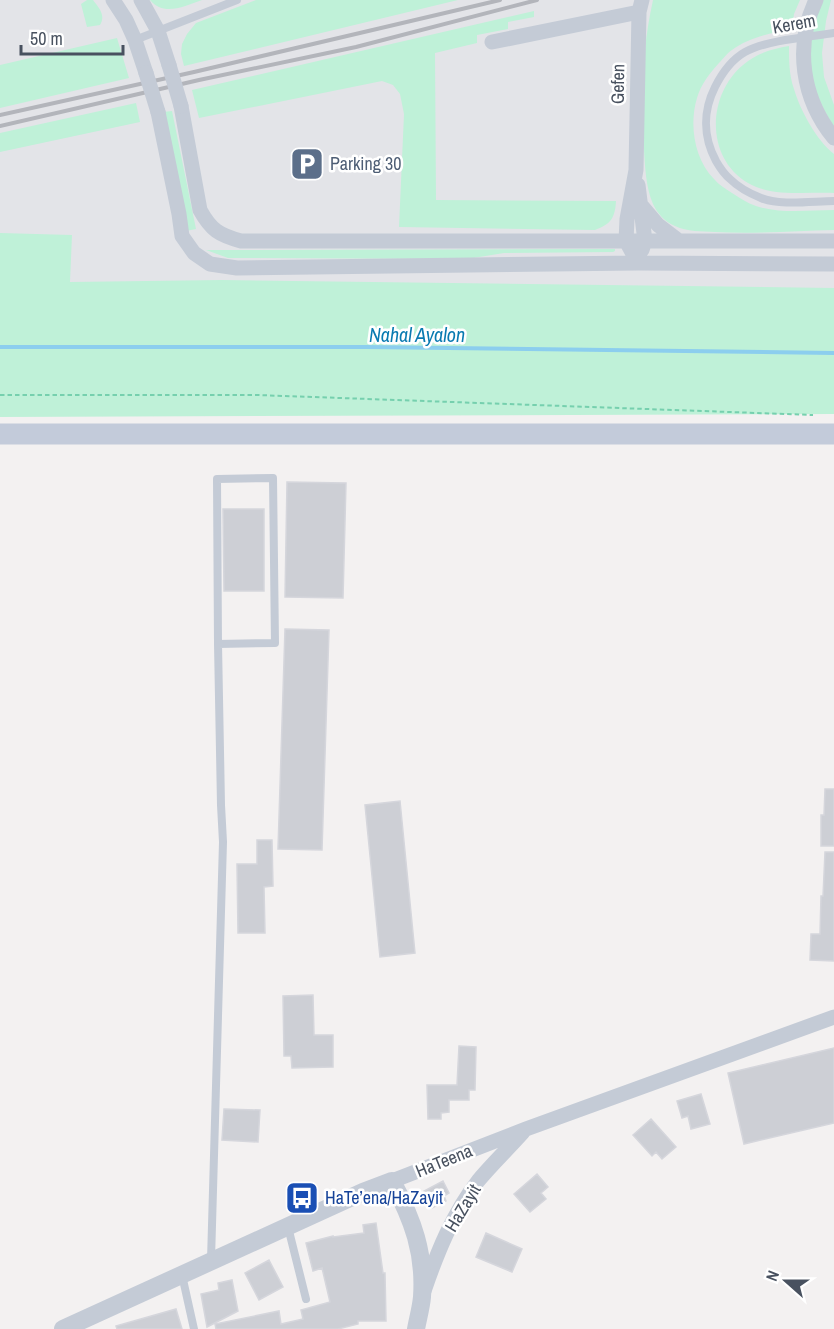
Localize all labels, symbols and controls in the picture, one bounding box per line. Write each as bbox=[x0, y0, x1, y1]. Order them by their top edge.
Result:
street label: Kerem bbox=[770, 7, 817, 40]
scale bar bbox=[21, 18, 123, 56]
text: 50 m bbox=[30, 26, 63, 51]
street label: Gefen bbox=[605, 64, 630, 104]
parking icon: Parking 30 bbox=[289, 146, 325, 182]
place label: Parking 30 bbox=[330, 151, 401, 176]
water label: Nahal Ayalon bbox=[369, 321, 465, 348]
street label: HaTeena bbox=[412, 1138, 476, 1183]
street label: HaZayit bbox=[439, 1179, 487, 1236]
bus stop icon: HaTe’ena/HaZayit bbox=[284, 1180, 320, 1216]
place label: HaTe’ena/HaZayit bbox=[325, 1185, 443, 1210]
north arrow bbox=[756, 1251, 816, 1311]
text: N bbox=[760, 1267, 784, 1284]

